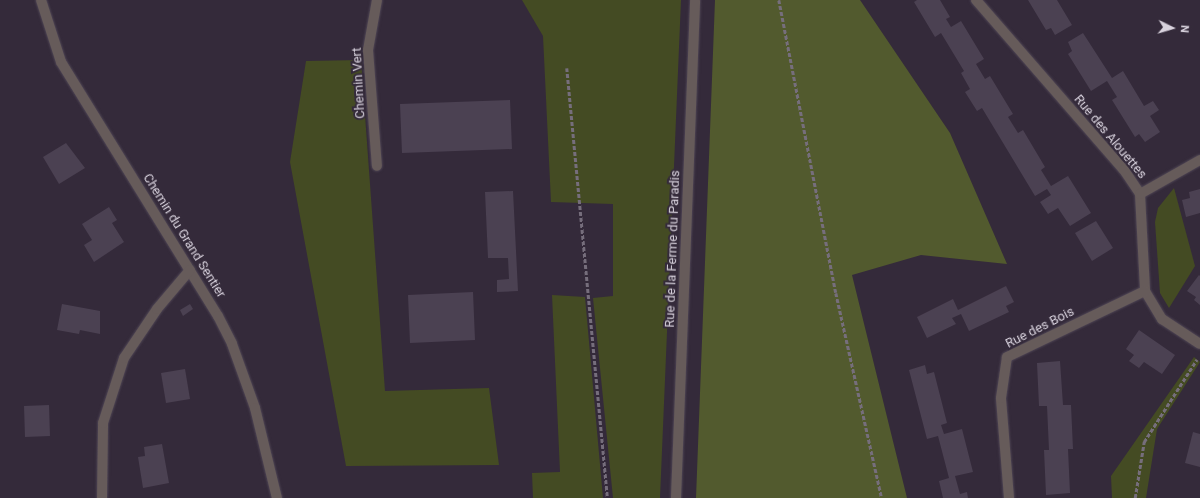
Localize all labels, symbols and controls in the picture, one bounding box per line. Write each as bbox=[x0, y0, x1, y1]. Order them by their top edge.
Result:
north arrow bbox=[1152, 8, 1192, 48]
text: N bbox=[1178, 25, 1191, 34]
street label: Chemin Vert bbox=[349, 47, 369, 119]
street label: Rue des Alouettes bbox=[1070, 92, 1150, 182]
street label: Rue de la Ferme du Paradis bbox=[662, 170, 684, 328]
street label: Chemin du Grand Sentier bbox=[139, 171, 229, 301]
street label: Rue des Bois bbox=[1003, 304, 1077, 352]

